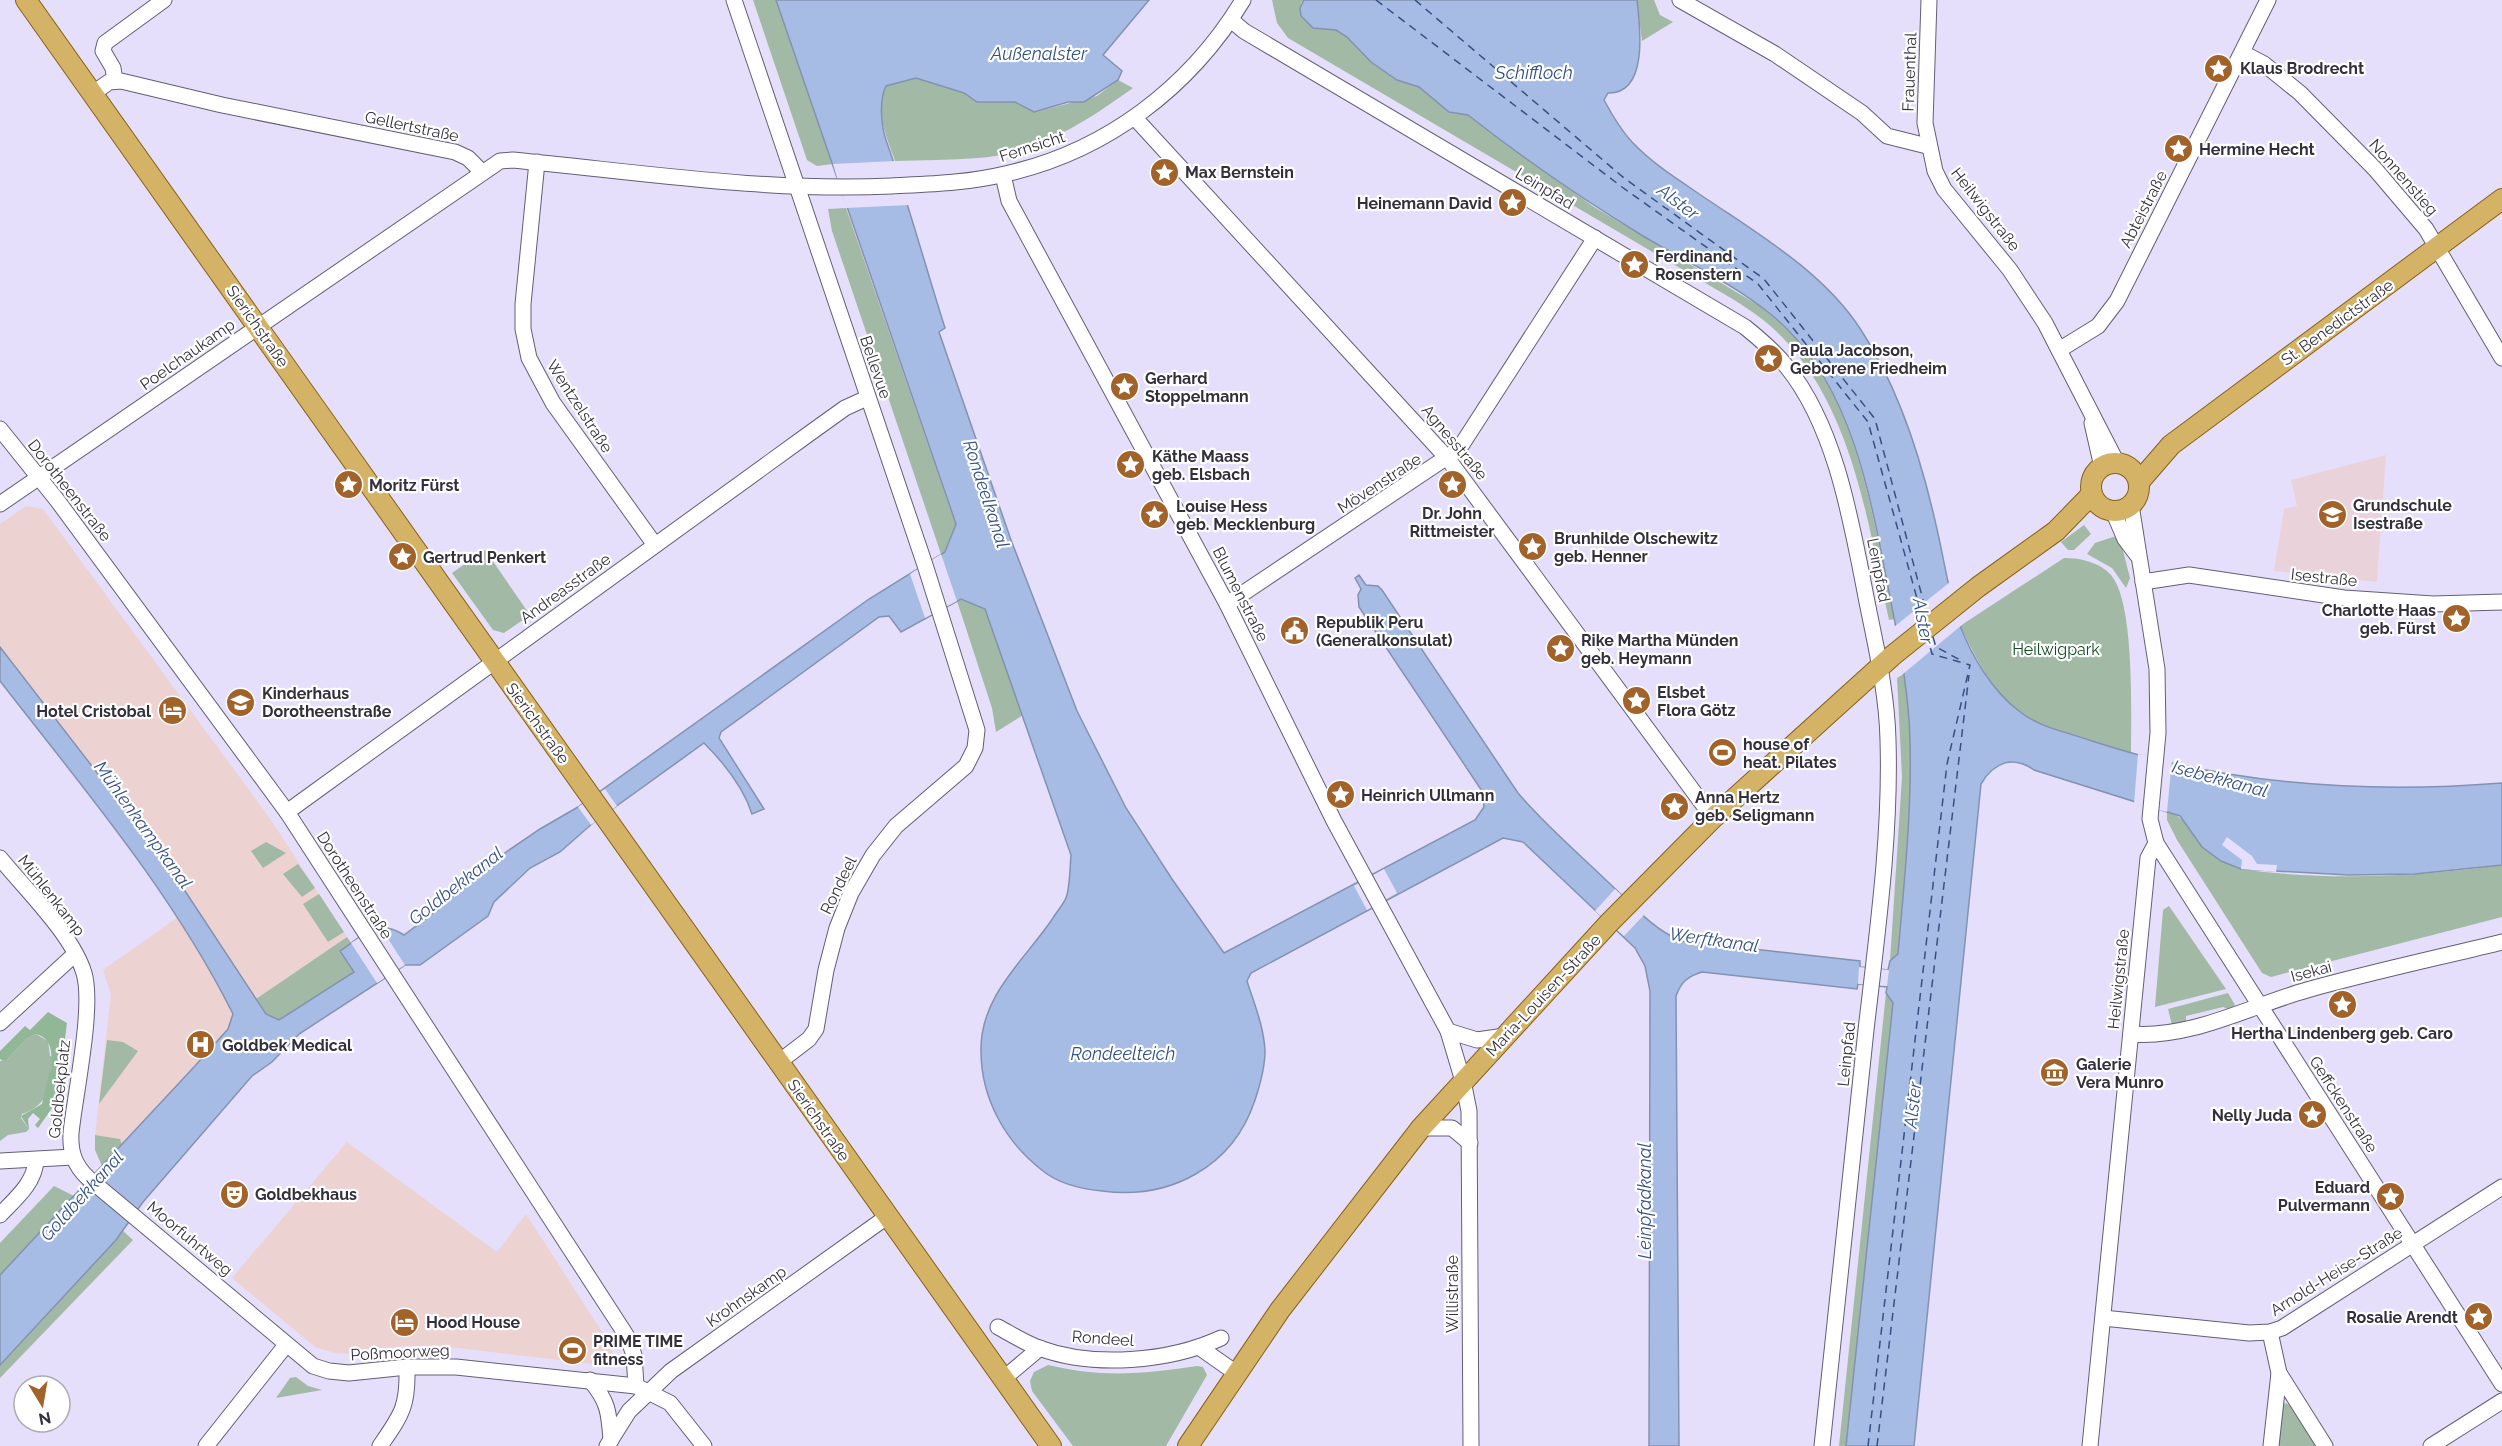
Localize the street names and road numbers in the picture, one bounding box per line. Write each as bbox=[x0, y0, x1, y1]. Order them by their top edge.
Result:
street label: Frauenthal bbox=[1899, 32, 1920, 112]
street label: Gellertstraße bbox=[363, 107, 461, 146]
street label: Fernsicht bbox=[997, 127, 1068, 166]
street label: Nonnenstieg bbox=[2365, 135, 2442, 219]
street label: Leinpfad bbox=[1512, 164, 1578, 213]
street label: Heilwigstraße bbox=[1947, 164, 2024, 255]
street label: Abteistraße bbox=[2116, 167, 2171, 251]
street label: St. Benedictstraße bbox=[2278, 275, 2397, 369]
street label: Sierichstraße bbox=[222, 282, 293, 371]
street label: Poelchaukamp bbox=[136, 315, 238, 394]
street label: Bellevue bbox=[856, 333, 895, 401]
street label: Wentzelstraße bbox=[543, 356, 617, 456]
street label: Agnesstraße bbox=[1418, 401, 1492, 484]
street label: Dorotheenstraße bbox=[24, 436, 115, 545]
street label: Mövenstraße bbox=[1334, 449, 1425, 517]
street label: Leinpfad bbox=[1863, 536, 1894, 604]
street label: Blumenstraße bbox=[1209, 544, 1273, 645]
street label: Andreasstraße bbox=[516, 549, 614, 628]
street label: Isestraße bbox=[2290, 565, 2358, 590]
street label: Sierichstraße bbox=[502, 679, 573, 767]
street label: Dorotheenstraße bbox=[313, 828, 396, 942]
street label: Mühlenkamp bbox=[14, 851, 89, 940]
street label: Rondeel bbox=[816, 853, 861, 917]
street label: Heilwigstraße bbox=[2104, 928, 2133, 1030]
street label: Maria-Louisen-Straße bbox=[1482, 931, 1605, 1060]
street label: Isekai bbox=[2289, 957, 2334, 986]
street label: Leinpfad bbox=[1834, 1021, 1859, 1087]
street label: Goldbekplatz bbox=[45, 1039, 74, 1139]
street label: Geffckenstraße bbox=[2305, 1053, 2382, 1156]
street label: Sierichstraße bbox=[783, 1076, 854, 1165]
street label: Moorfuhrtweg bbox=[143, 1197, 236, 1280]
street label: Arnold-Heise-Straße bbox=[2267, 1223, 2406, 1320]
street label: Willistraße bbox=[1443, 1255, 1462, 1333]
street label: Krohnskamp bbox=[703, 1262, 790, 1331]
street label: Rondeel bbox=[1071, 1327, 1135, 1350]
street label: Poßmoorweg bbox=[350, 1340, 450, 1365]

